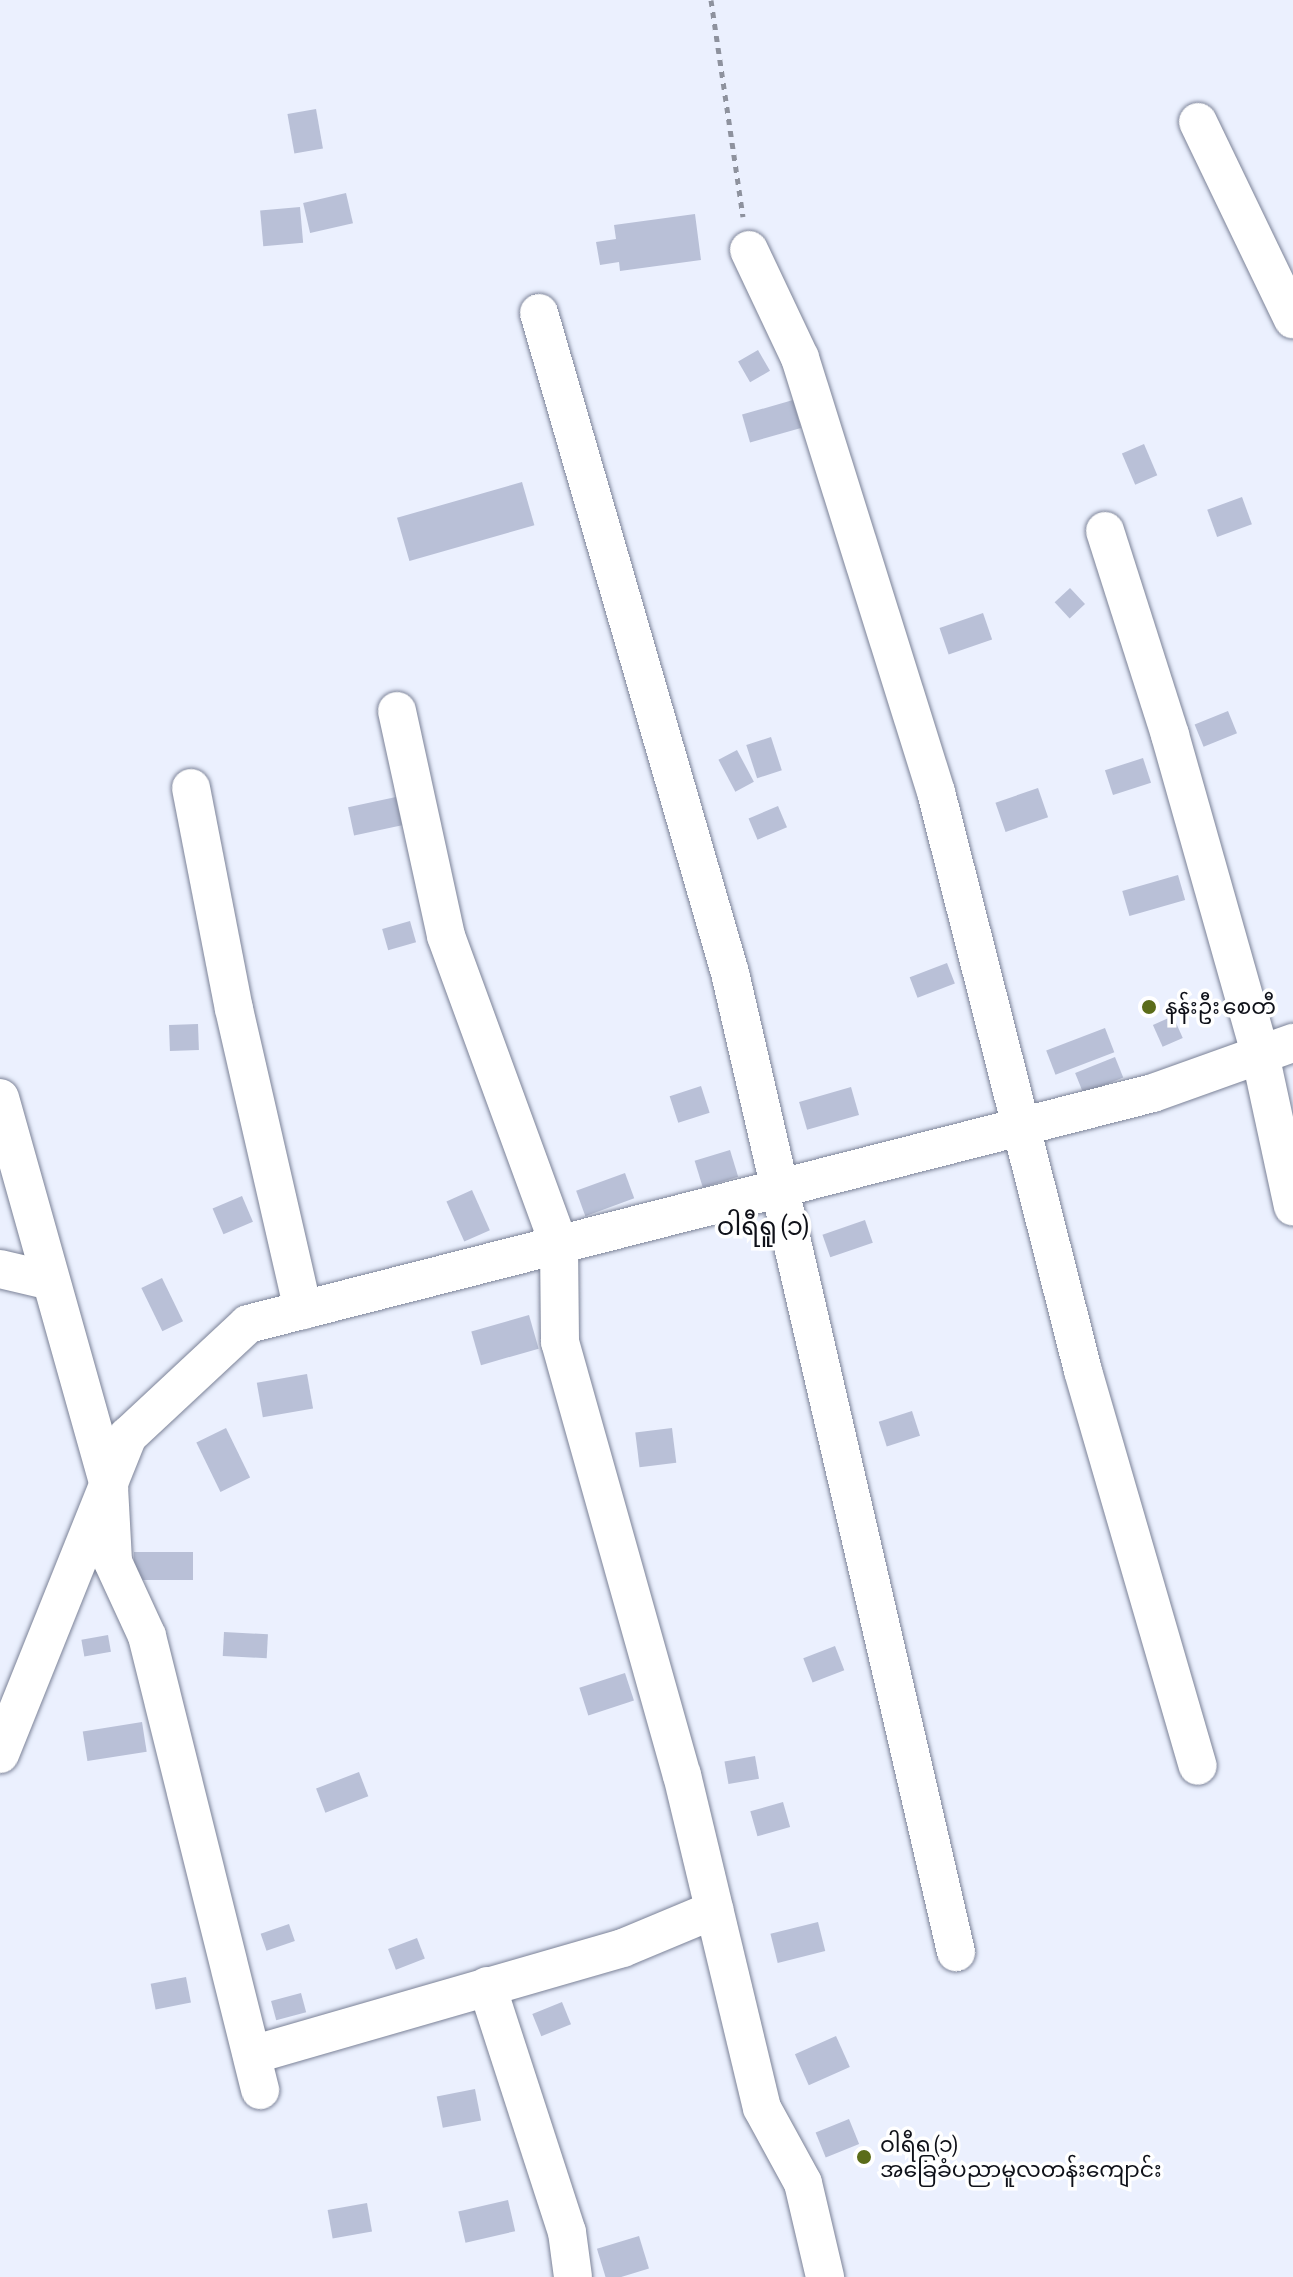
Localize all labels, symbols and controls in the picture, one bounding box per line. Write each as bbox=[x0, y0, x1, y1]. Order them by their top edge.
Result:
place label: နန်းဦး စေတီ bbox=[1165, 994, 1276, 1020]
marker: နန်းဦး စေတီ bbox=[1140, 998, 1158, 1016]
district label: ဝါရီရူ (၁) bbox=[717, 1211, 809, 1243]
place label: ဝါရီရူ (၁) အခြေခံပညာမူလတန်းကျောင်း bbox=[880, 2131, 1162, 2182]
marker: ဝါရီရူ (၁) အခြေခံပညာမူလတန်းကျောင်း bbox=[855, 2148, 873, 2166]

